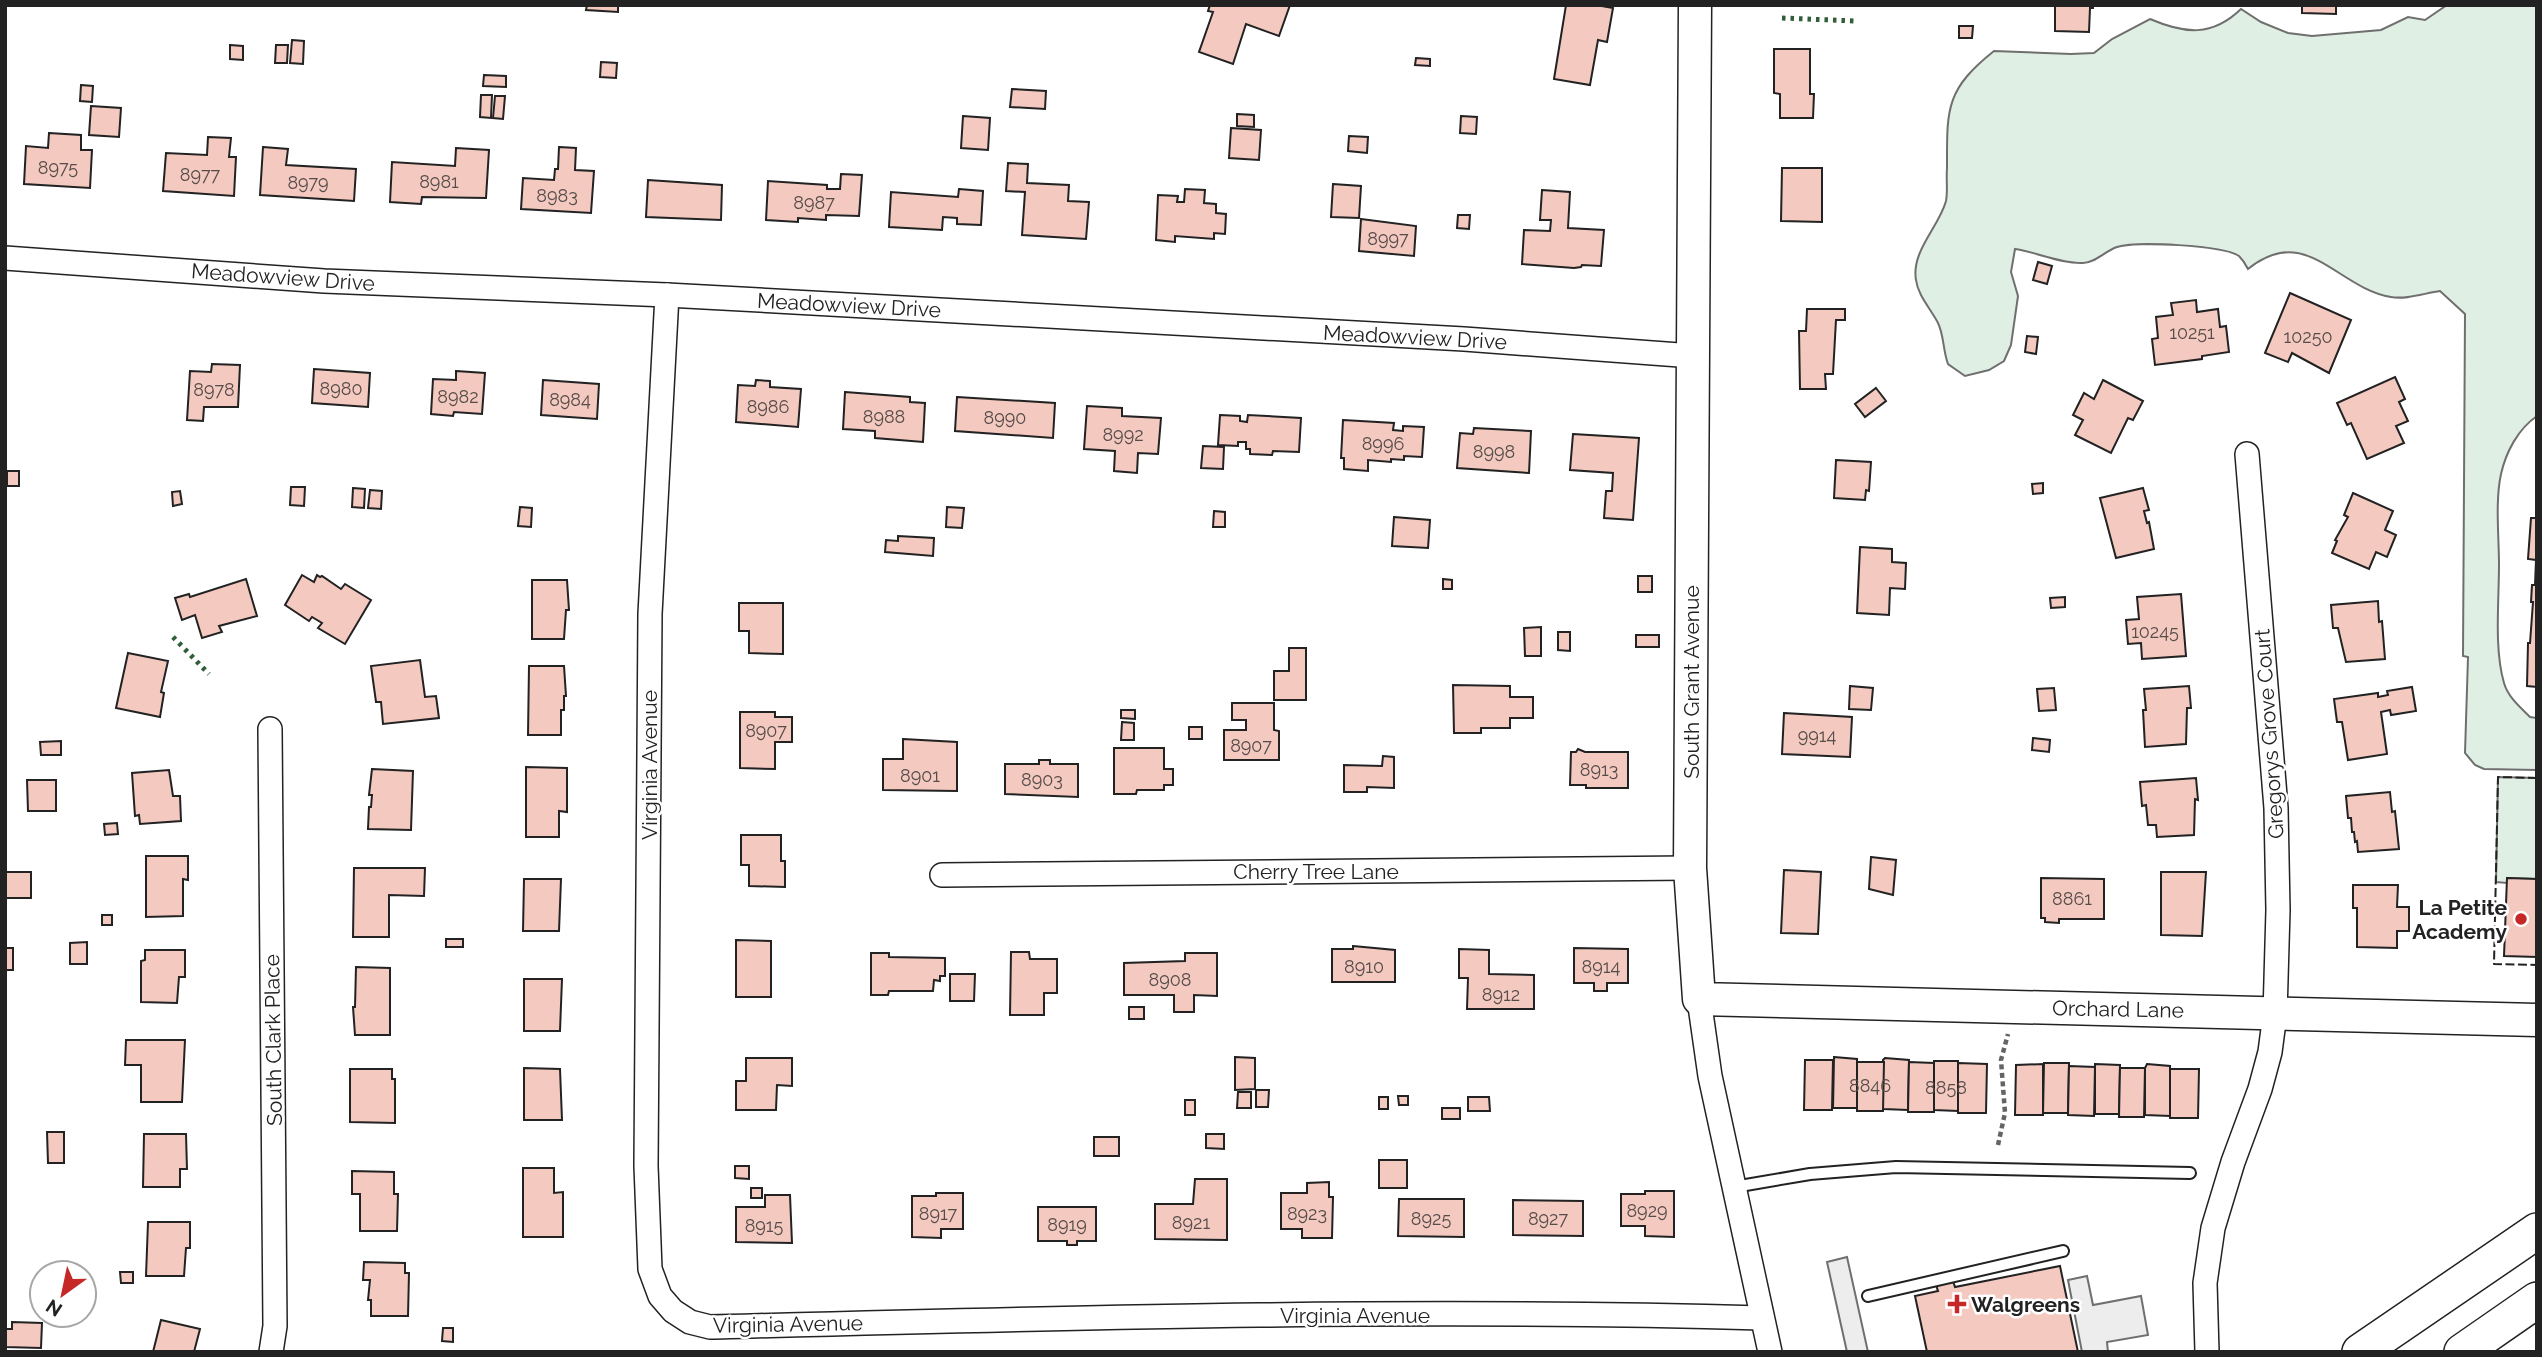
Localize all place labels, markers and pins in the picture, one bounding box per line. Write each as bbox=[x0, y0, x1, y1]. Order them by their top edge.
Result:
place label: La Petite Academy bbox=[2412, 895, 2507, 944]
marker: La Petite Academy bbox=[2513, 911, 2529, 927]
place label: Walgreens bbox=[1971, 1292, 2080, 1317]
marker: Walgreens bbox=[1949, 1296, 1965, 1312]

